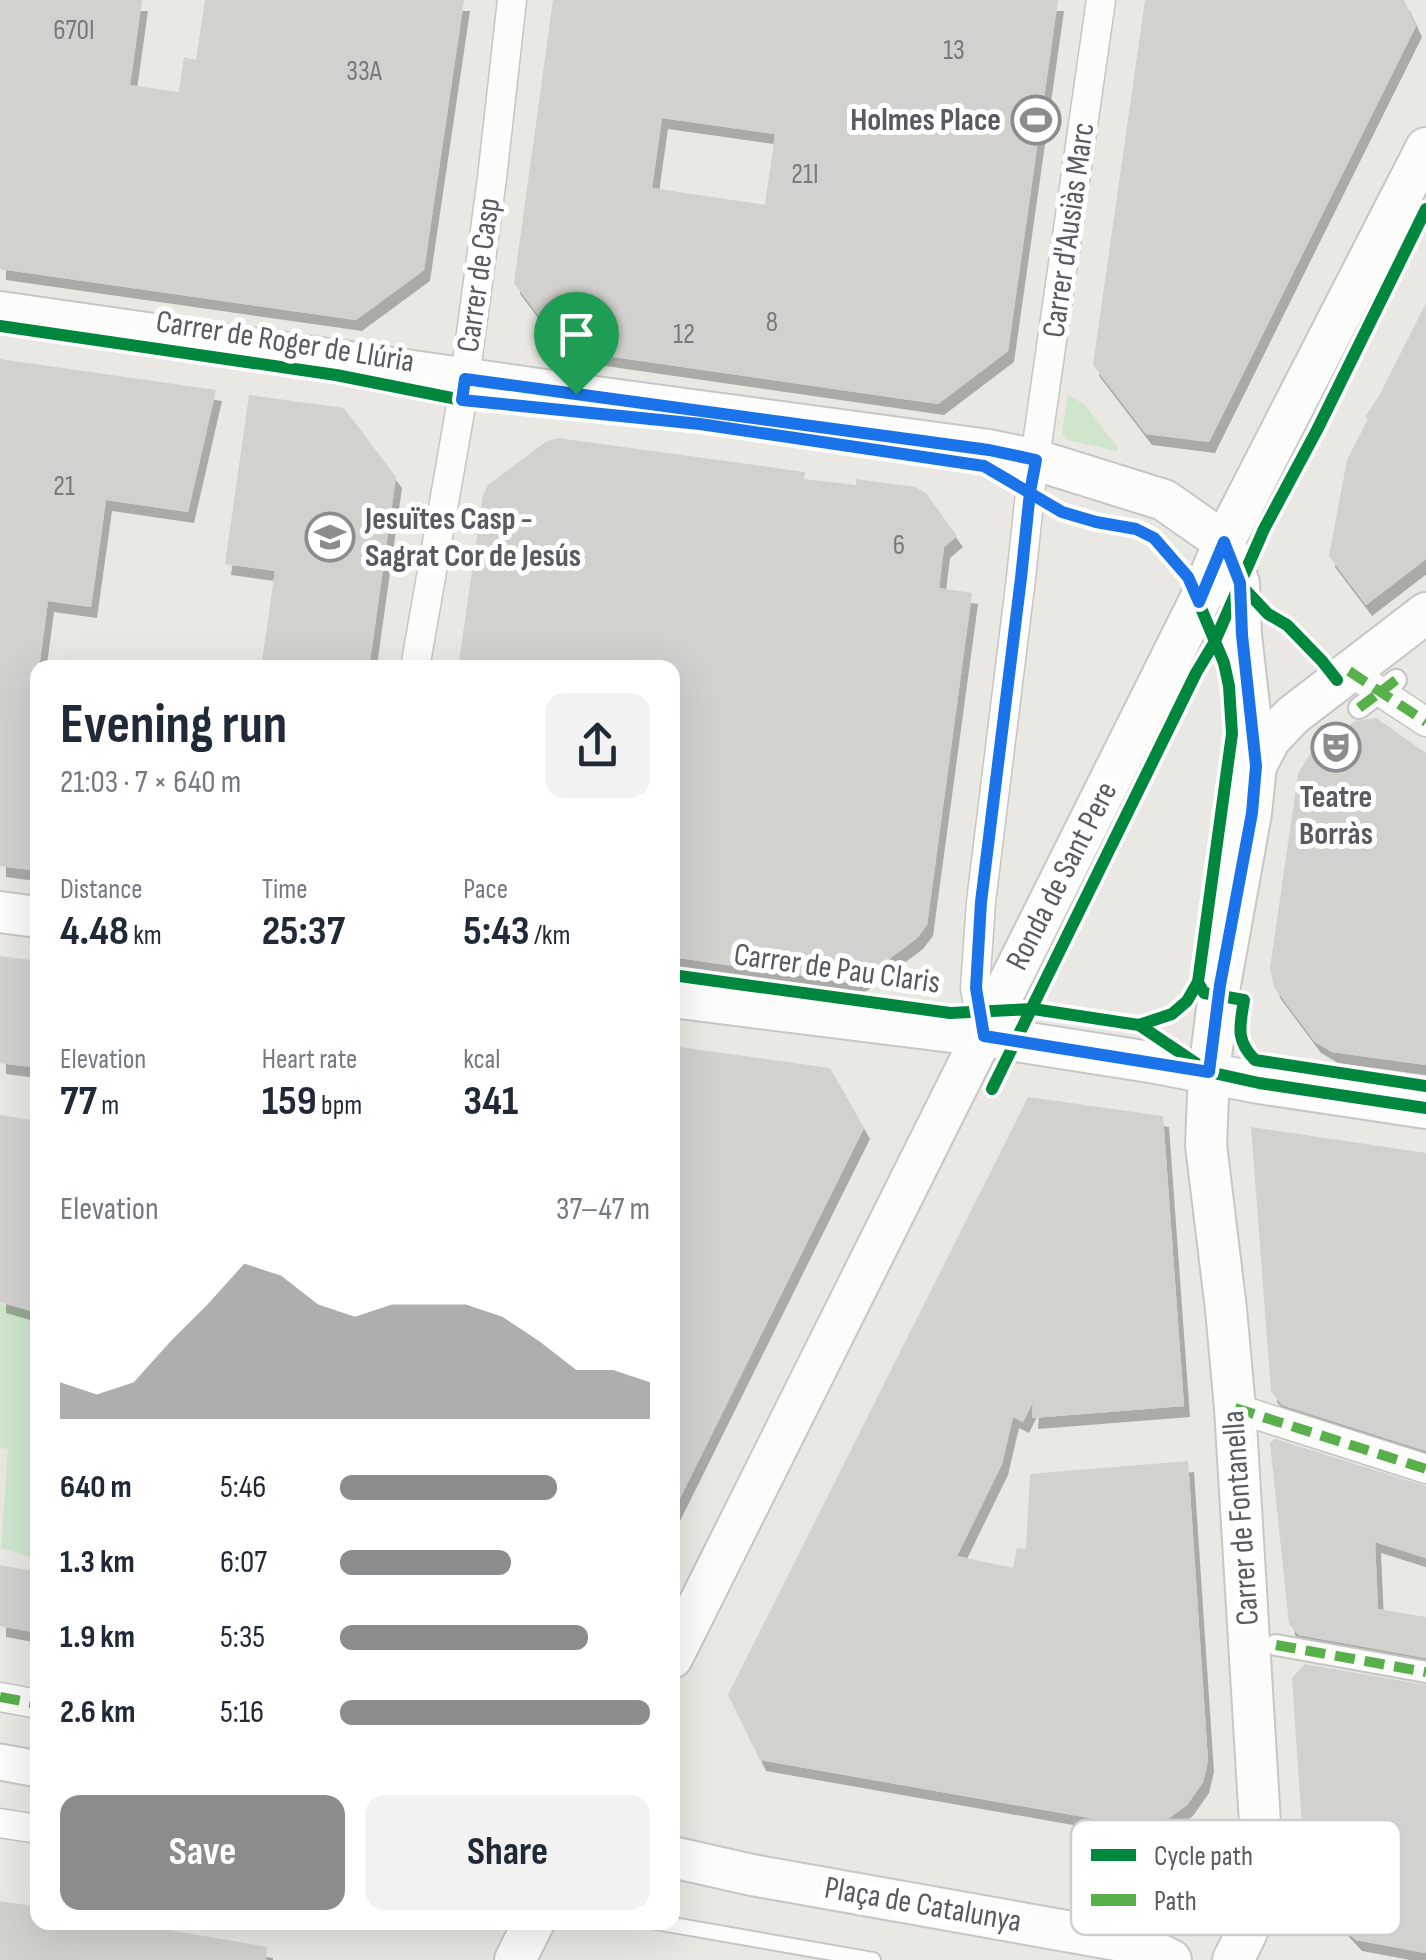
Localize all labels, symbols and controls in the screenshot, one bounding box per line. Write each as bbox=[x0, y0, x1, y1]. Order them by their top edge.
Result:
house number: 670I bbox=[53, 14, 95, 47]
house number: 13 bbox=[943, 34, 965, 67]
house number: 33A bbox=[346, 55, 383, 88]
sports icon: Holmes Place bbox=[1010, 94, 1062, 146]
place label: Holmes Place bbox=[850, 101, 1001, 140]
street label: Carrer d'Ausiàs Marc bbox=[1035, 120, 1103, 340]
house number: 21I bbox=[791, 158, 819, 191]
street label: Carrer de Casp bbox=[449, 195, 509, 355]
pin bbox=[534, 292, 619, 395]
street label: Carrer de Roger de Llúria bbox=[153, 302, 417, 382]
house number: 8 bbox=[766, 306, 778, 339]
icon: arrive bbox=[549, 307, 604, 362]
house number: 12 bbox=[673, 318, 695, 351]
house number: 21 bbox=[53, 470, 75, 503]
place label: Jesuïtes Casp - Sagrat Cor de Jesús bbox=[364, 500, 581, 576]
school or university icon: Jesuïtes Casp - Sagrat Cor de Jesús bbox=[304, 511, 356, 563]
house number: 6 bbox=[893, 529, 905, 562]
text: Evening run bbox=[60, 692, 287, 759]
button: share bbox=[545, 693, 650, 798]
theatre icon: Teatre Borràs bbox=[1310, 721, 1362, 773]
text: 21:03 · 7 × 640 m bbox=[60, 763, 241, 802]
street label: Ronda de Sant Pere bbox=[998, 775, 1126, 977]
place label: Teatre Borràs bbox=[1299, 778, 1373, 854]
text: Distance bbox=[60, 873, 143, 906]
text: Time bbox=[262, 873, 307, 906]
text: Pace bbox=[463, 873, 508, 906]
text: 4.48 bbox=[60, 906, 129, 957]
text: 25:37 bbox=[262, 906, 345, 957]
text: 5:43 bbox=[463, 906, 530, 957]
text: km bbox=[129, 919, 162, 952]
text: /km bbox=[530, 919, 570, 952]
street label: Carrer de Pau Claris bbox=[731, 935, 943, 1003]
text: Elevation bbox=[60, 1043, 146, 1076]
text: Heart rate bbox=[262, 1043, 357, 1076]
text: kcal bbox=[463, 1043, 500, 1076]
text: 77 bbox=[60, 1076, 97, 1127]
text: 159 bbox=[262, 1076, 317, 1127]
text: 341 bbox=[463, 1076, 518, 1127]
text: m bbox=[97, 1089, 119, 1122]
text: bpm bbox=[317, 1089, 362, 1122]
text: Elevation bbox=[60, 1190, 159, 1229]
text: 37–47 m bbox=[556, 1190, 650, 1229]
street label: Carrer de Fontanella bbox=[1214, 1409, 1268, 1627]
text: 640 m bbox=[60, 1468, 132, 1507]
text: 5:46 bbox=[220, 1468, 266, 1507]
text: 1.3 km bbox=[60, 1543, 135, 1582]
text: 6:07 bbox=[220, 1543, 267, 1582]
text: 1.9 km bbox=[60, 1618, 135, 1657]
text: 5:35 bbox=[220, 1618, 265, 1657]
text: 2.6 km bbox=[60, 1693, 135, 1732]
text: 5:16 bbox=[220, 1693, 264, 1732]
button: Save bbox=[60, 1795, 345, 1910]
button: Share bbox=[365, 1795, 650, 1910]
legend bbox=[1071, 1820, 1401, 1935]
text: Cycle path bbox=[1154, 1840, 1253, 1873]
street label: Plaça de Catalunya bbox=[822, 1869, 1024, 1941]
text: Path bbox=[1154, 1885, 1197, 1918]

